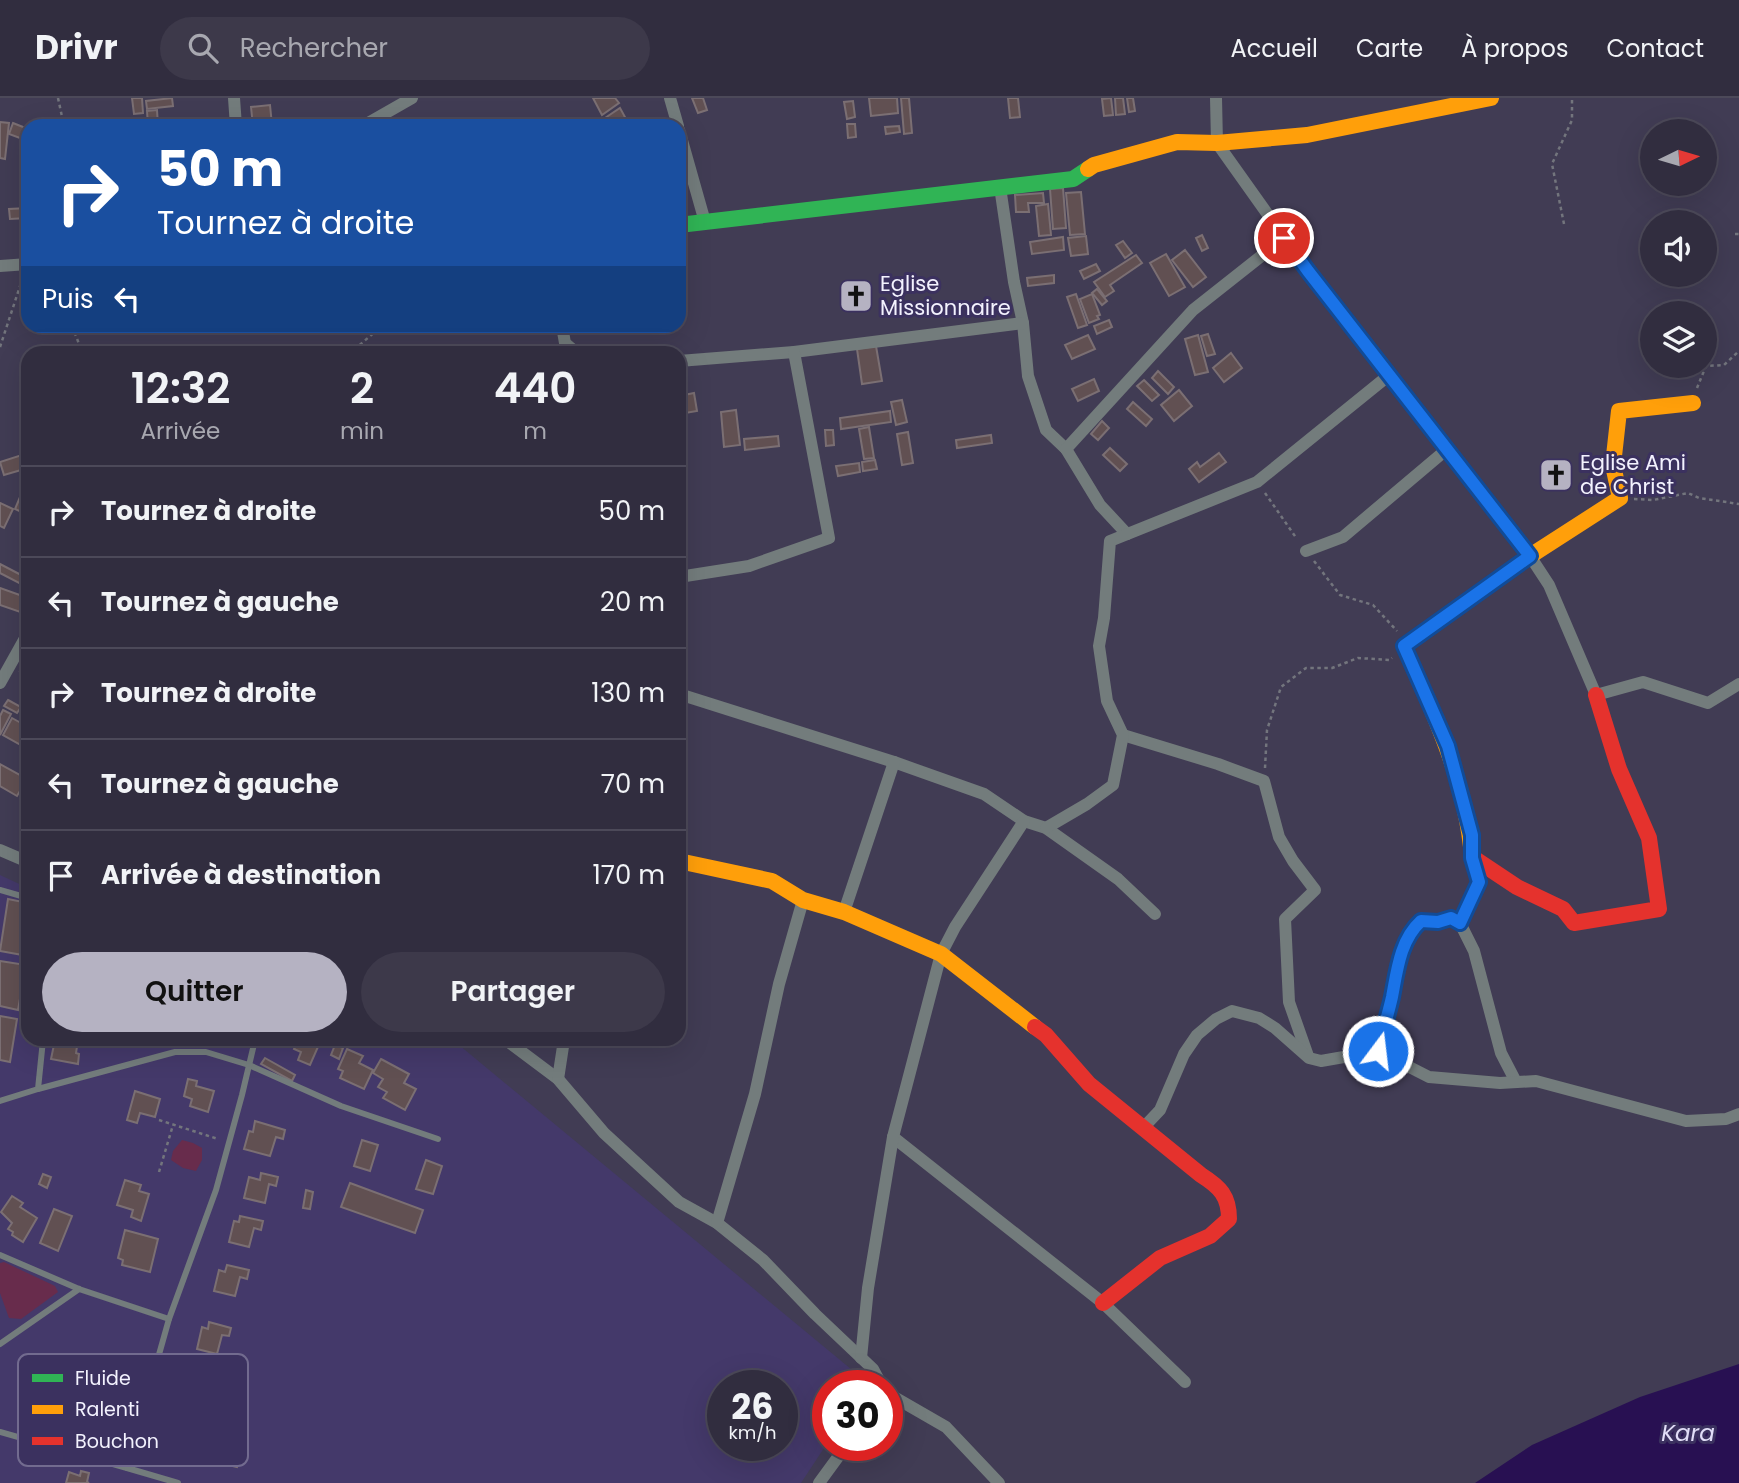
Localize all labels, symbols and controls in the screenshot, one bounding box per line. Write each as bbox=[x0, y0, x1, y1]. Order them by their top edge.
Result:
search box bbox=[160, 17, 650, 80]
text: Drivr bbox=[35, 24, 118, 71]
icon: search bbox=[184, 29, 222, 67]
text: Rechercher bbox=[240, 30, 388, 66]
text: Accueil bbox=[1231, 32, 1318, 65]
text: Carte bbox=[1356, 32, 1423, 65]
text: À propos bbox=[1461, 32, 1568, 65]
text: Contact bbox=[1606, 32, 1704, 65]
north arrow bbox=[1640, 119, 1717, 196]
map controls bbox=[1640, 119, 1717, 378]
text: 50 m bbox=[157, 135, 283, 203]
icon: right bbox=[42, 147, 133, 238]
text: Tournez à droite bbox=[157, 200, 414, 245]
pin bbox=[1254, 208, 1314, 268]
button: sound bbox=[1640, 210, 1717, 287]
icon: arrive bbox=[1265, 219, 1303, 257]
place label: Eglise Missionnaire bbox=[880, 269, 1011, 322]
church icon: Eglise Missionnaire bbox=[837, 277, 875, 315]
icon: left bbox=[108, 280, 146, 318]
text: Puis bbox=[42, 281, 94, 317]
button: layers bbox=[1640, 301, 1717, 378]
text: 12:32 bbox=[131, 359, 230, 418]
text: 2 bbox=[350, 359, 374, 418]
text: 440 bbox=[494, 359, 576, 418]
text: Arrivée bbox=[141, 415, 220, 447]
text: min bbox=[340, 415, 384, 447]
text: m bbox=[523, 415, 547, 447]
place label: Eglise Ami de Christ bbox=[1580, 448, 1686, 501]
church icon: Eglise Ami de Christ bbox=[1537, 456, 1575, 494]
icon: right bbox=[42, 493, 80, 531]
text: Tournez à droite bbox=[101, 493, 316, 529]
text: 50 m bbox=[599, 493, 665, 529]
icon: left bbox=[42, 584, 80, 622]
text: Tournez à gauche bbox=[101, 584, 339, 620]
text: 20 m bbox=[600, 584, 665, 620]
icon: right bbox=[42, 675, 80, 713]
text: Tournez à droite bbox=[101, 675, 316, 711]
text: 130 m bbox=[591, 675, 665, 711]
icon: left bbox=[42, 766, 80, 804]
text: Tournez à gauche bbox=[101, 766, 339, 802]
text: 70 m bbox=[601, 766, 665, 802]
icon: arrive bbox=[42, 857, 80, 895]
text: Arrivée à destination bbox=[101, 857, 381, 893]
text: 170 m bbox=[592, 857, 665, 893]
button: Quitter bbox=[42, 952, 347, 1032]
button: Partager bbox=[361, 952, 665, 1032]
position arrow bbox=[1341, 1014, 1415, 1088]
legend bbox=[18, 1354, 248, 1466]
text: Fluide bbox=[75, 1365, 131, 1392]
speed limit sign: 30 bbox=[812, 1370, 903, 1461]
text: 26 bbox=[731, 1382, 774, 1431]
text: Ralenti bbox=[75, 1396, 140, 1423]
water label: Kara bbox=[1661, 1417, 1715, 1449]
text: km/h bbox=[729, 1420, 776, 1445]
text: Bouchon bbox=[75, 1428, 159, 1455]

